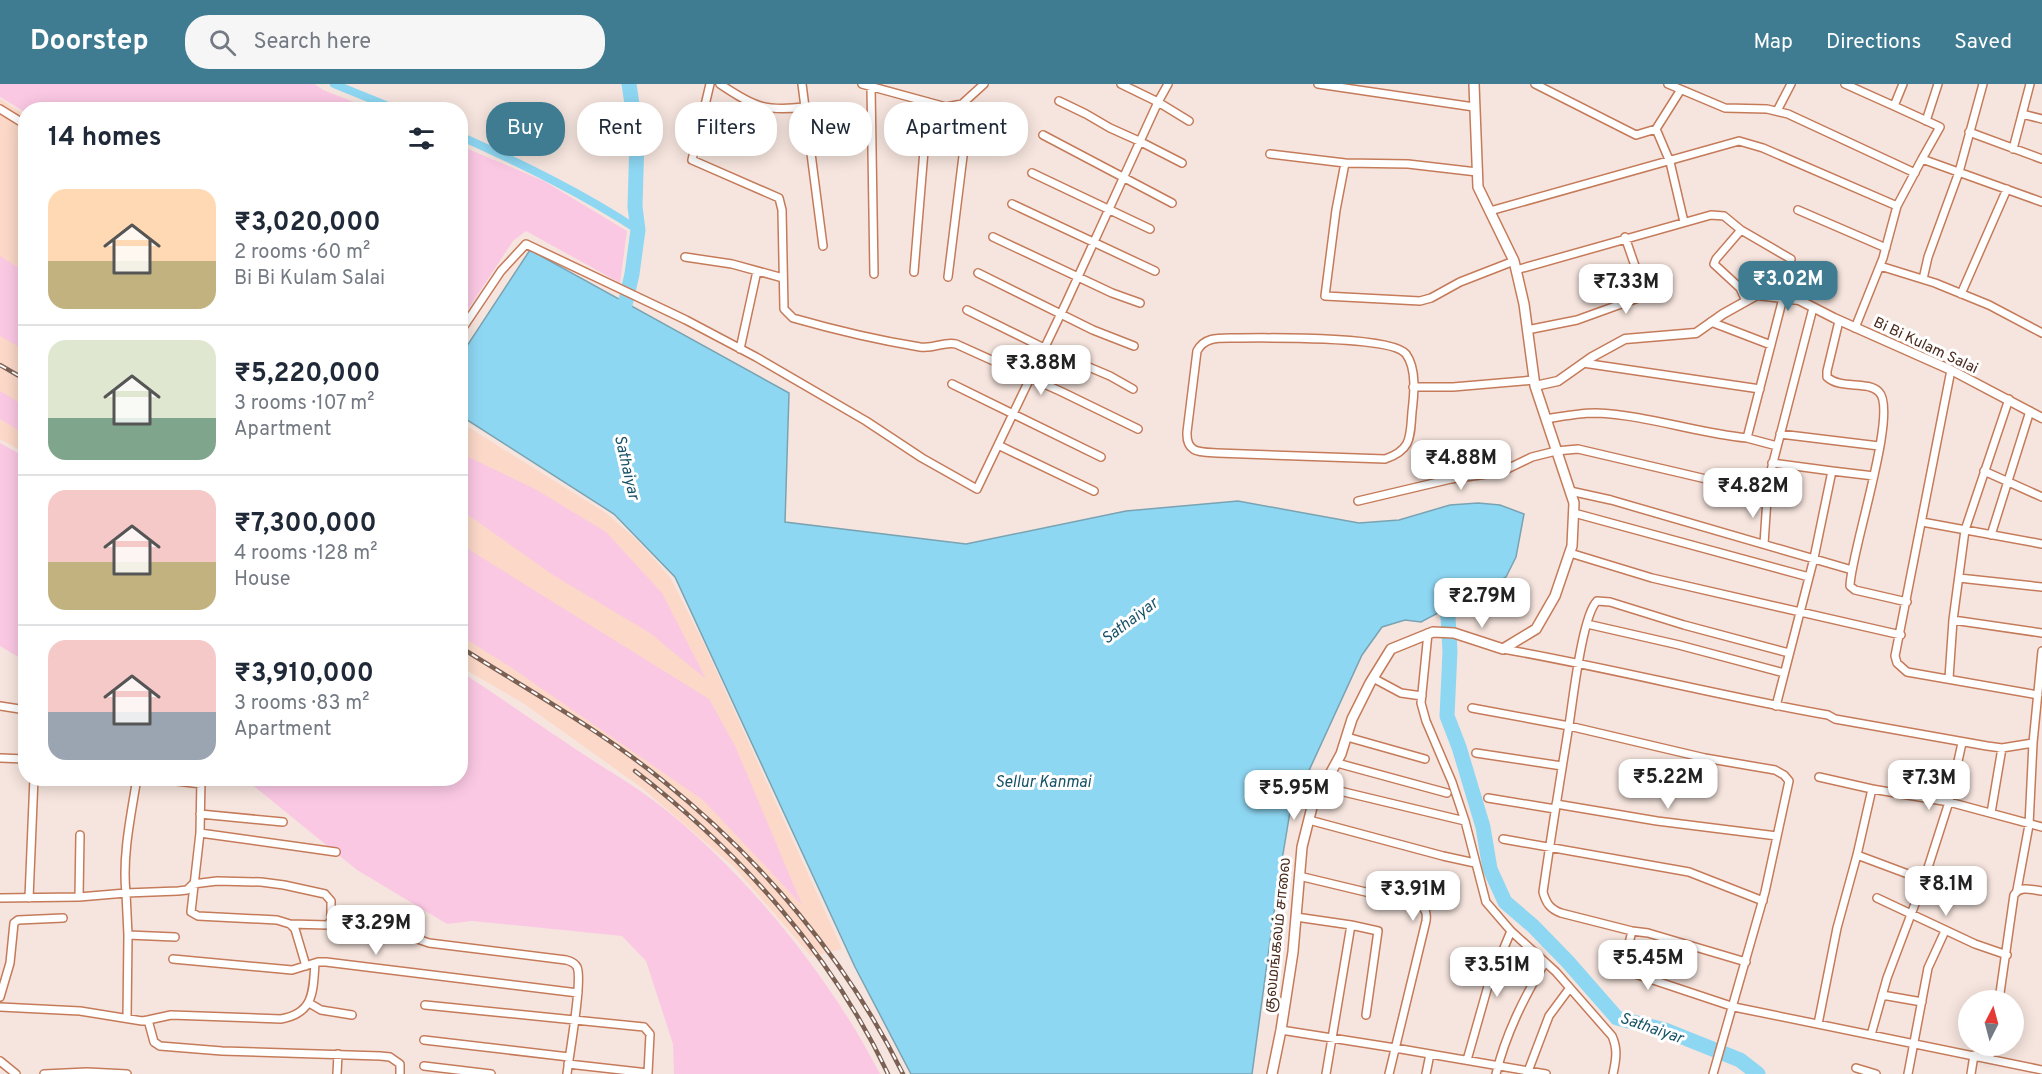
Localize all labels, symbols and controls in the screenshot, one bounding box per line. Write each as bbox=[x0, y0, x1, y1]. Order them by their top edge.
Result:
search box bbox=[185, 15, 605, 69]
text: Doorstep bbox=[30, 24, 149, 60]
icon: search bbox=[206, 26, 239, 59]
text: Search here bbox=[254, 29, 371, 56]
text: Map bbox=[1753, 29, 1793, 56]
text: Directions bbox=[1826, 29, 1921, 56]
text: Saved bbox=[1954, 29, 2012, 56]
chip: Buy bbox=[486, 102, 565, 156]
chip: Rent bbox=[577, 102, 663, 156]
chip: Filters bbox=[675, 102, 777, 156]
chip: New bbox=[789, 102, 872, 156]
chip: Apartment bbox=[884, 102, 1028, 156]
text: 14 homes bbox=[48, 122, 162, 155]
icon: filters bbox=[405, 122, 438, 155]
text: ₹3,020,000 bbox=[234, 207, 381, 240]
icon: home bbox=[96, 213, 168, 285]
text: 2 rooms · 60 m² bbox=[234, 240, 370, 266]
pin: ₹3.02M bbox=[1739, 261, 1837, 312]
pin: ₹7.33M bbox=[1577, 264, 1675, 315]
text: Bi Bi Kulam Salai bbox=[234, 266, 385, 292]
text: ₹3.02M bbox=[1752, 267, 1824, 293]
text: ₹7.33M bbox=[1593, 270, 1659, 296]
street label: Bi Bi Kulam Salai bbox=[1870, 314, 1981, 379]
pin: ₹3.88M bbox=[992, 345, 1090, 396]
text: ₹3.88M bbox=[1006, 351, 1076, 377]
text: ₹5,220,000 bbox=[234, 358, 380, 391]
icon: home bbox=[96, 364, 168, 436]
text: 3 rooms · 107 m² bbox=[234, 391, 375, 417]
text: Apartment bbox=[234, 417, 332, 443]
water label: Sathaiyar bbox=[609, 433, 644, 504]
pin: ₹4.88M bbox=[1412, 440, 1510, 491]
text: ₹4.88M bbox=[1425, 446, 1497, 472]
pin: ₹4.82M bbox=[1704, 468, 1802, 519]
text: ₹4.82M bbox=[1717, 474, 1789, 500]
text: ₹7,300,000 bbox=[234, 508, 377, 541]
icon: home bbox=[96, 514, 168, 586]
text: 4 rooms · 128 m² bbox=[234, 541, 377, 567]
text: House bbox=[234, 567, 290, 593]
pin: ₹2.79M bbox=[1433, 578, 1531, 629]
text: ₹2.79M bbox=[1448, 584, 1516, 610]
water label: Sathaiyar bbox=[1098, 593, 1164, 649]
text: ₹3,910,000 bbox=[234, 658, 374, 691]
icon: home bbox=[96, 664, 168, 736]
text: 3 rooms · 83 m² bbox=[234, 691, 369, 717]
text: Apartment bbox=[234, 717, 332, 743]
pin: ₹5.22M bbox=[1619, 759, 1717, 810]
pin: ₹7.3M bbox=[1887, 760, 1971, 811]
text: ₹5.22M bbox=[1633, 765, 1703, 791]
text: ₹7.3M bbox=[1902, 766, 1956, 792]
pin: ₹5.95M bbox=[1245, 770, 1343, 821]
water label: Sellur Kanmai bbox=[995, 773, 1092, 793]
text: ₹5.95M bbox=[1259, 776, 1329, 802]
street label: குலமங்கலம் சாலை bbox=[1261, 856, 1296, 1014]
pin: ₹8.1M bbox=[1904, 866, 1988, 917]
pin: ₹3.91M bbox=[1364, 871, 1462, 922]
text: ₹8.1M bbox=[1919, 872, 1973, 898]
text: ₹3.91M bbox=[1380, 877, 1446, 903]
pin: ₹3.29M bbox=[327, 905, 425, 956]
text: ₹3.29M bbox=[341, 911, 411, 937]
pin: ₹5.45M bbox=[1599, 940, 1697, 991]
text: ₹5.45M bbox=[1612, 946, 1684, 972]
pin: ₹3.51M bbox=[1448, 947, 1546, 998]
text: ₹3.51M bbox=[1464, 953, 1530, 979]
north arrow bbox=[1958, 990, 2024, 1056]
map controls bbox=[1958, 990, 2024, 1056]
water label: Sathaiyar bbox=[1617, 1009, 1687, 1050]

